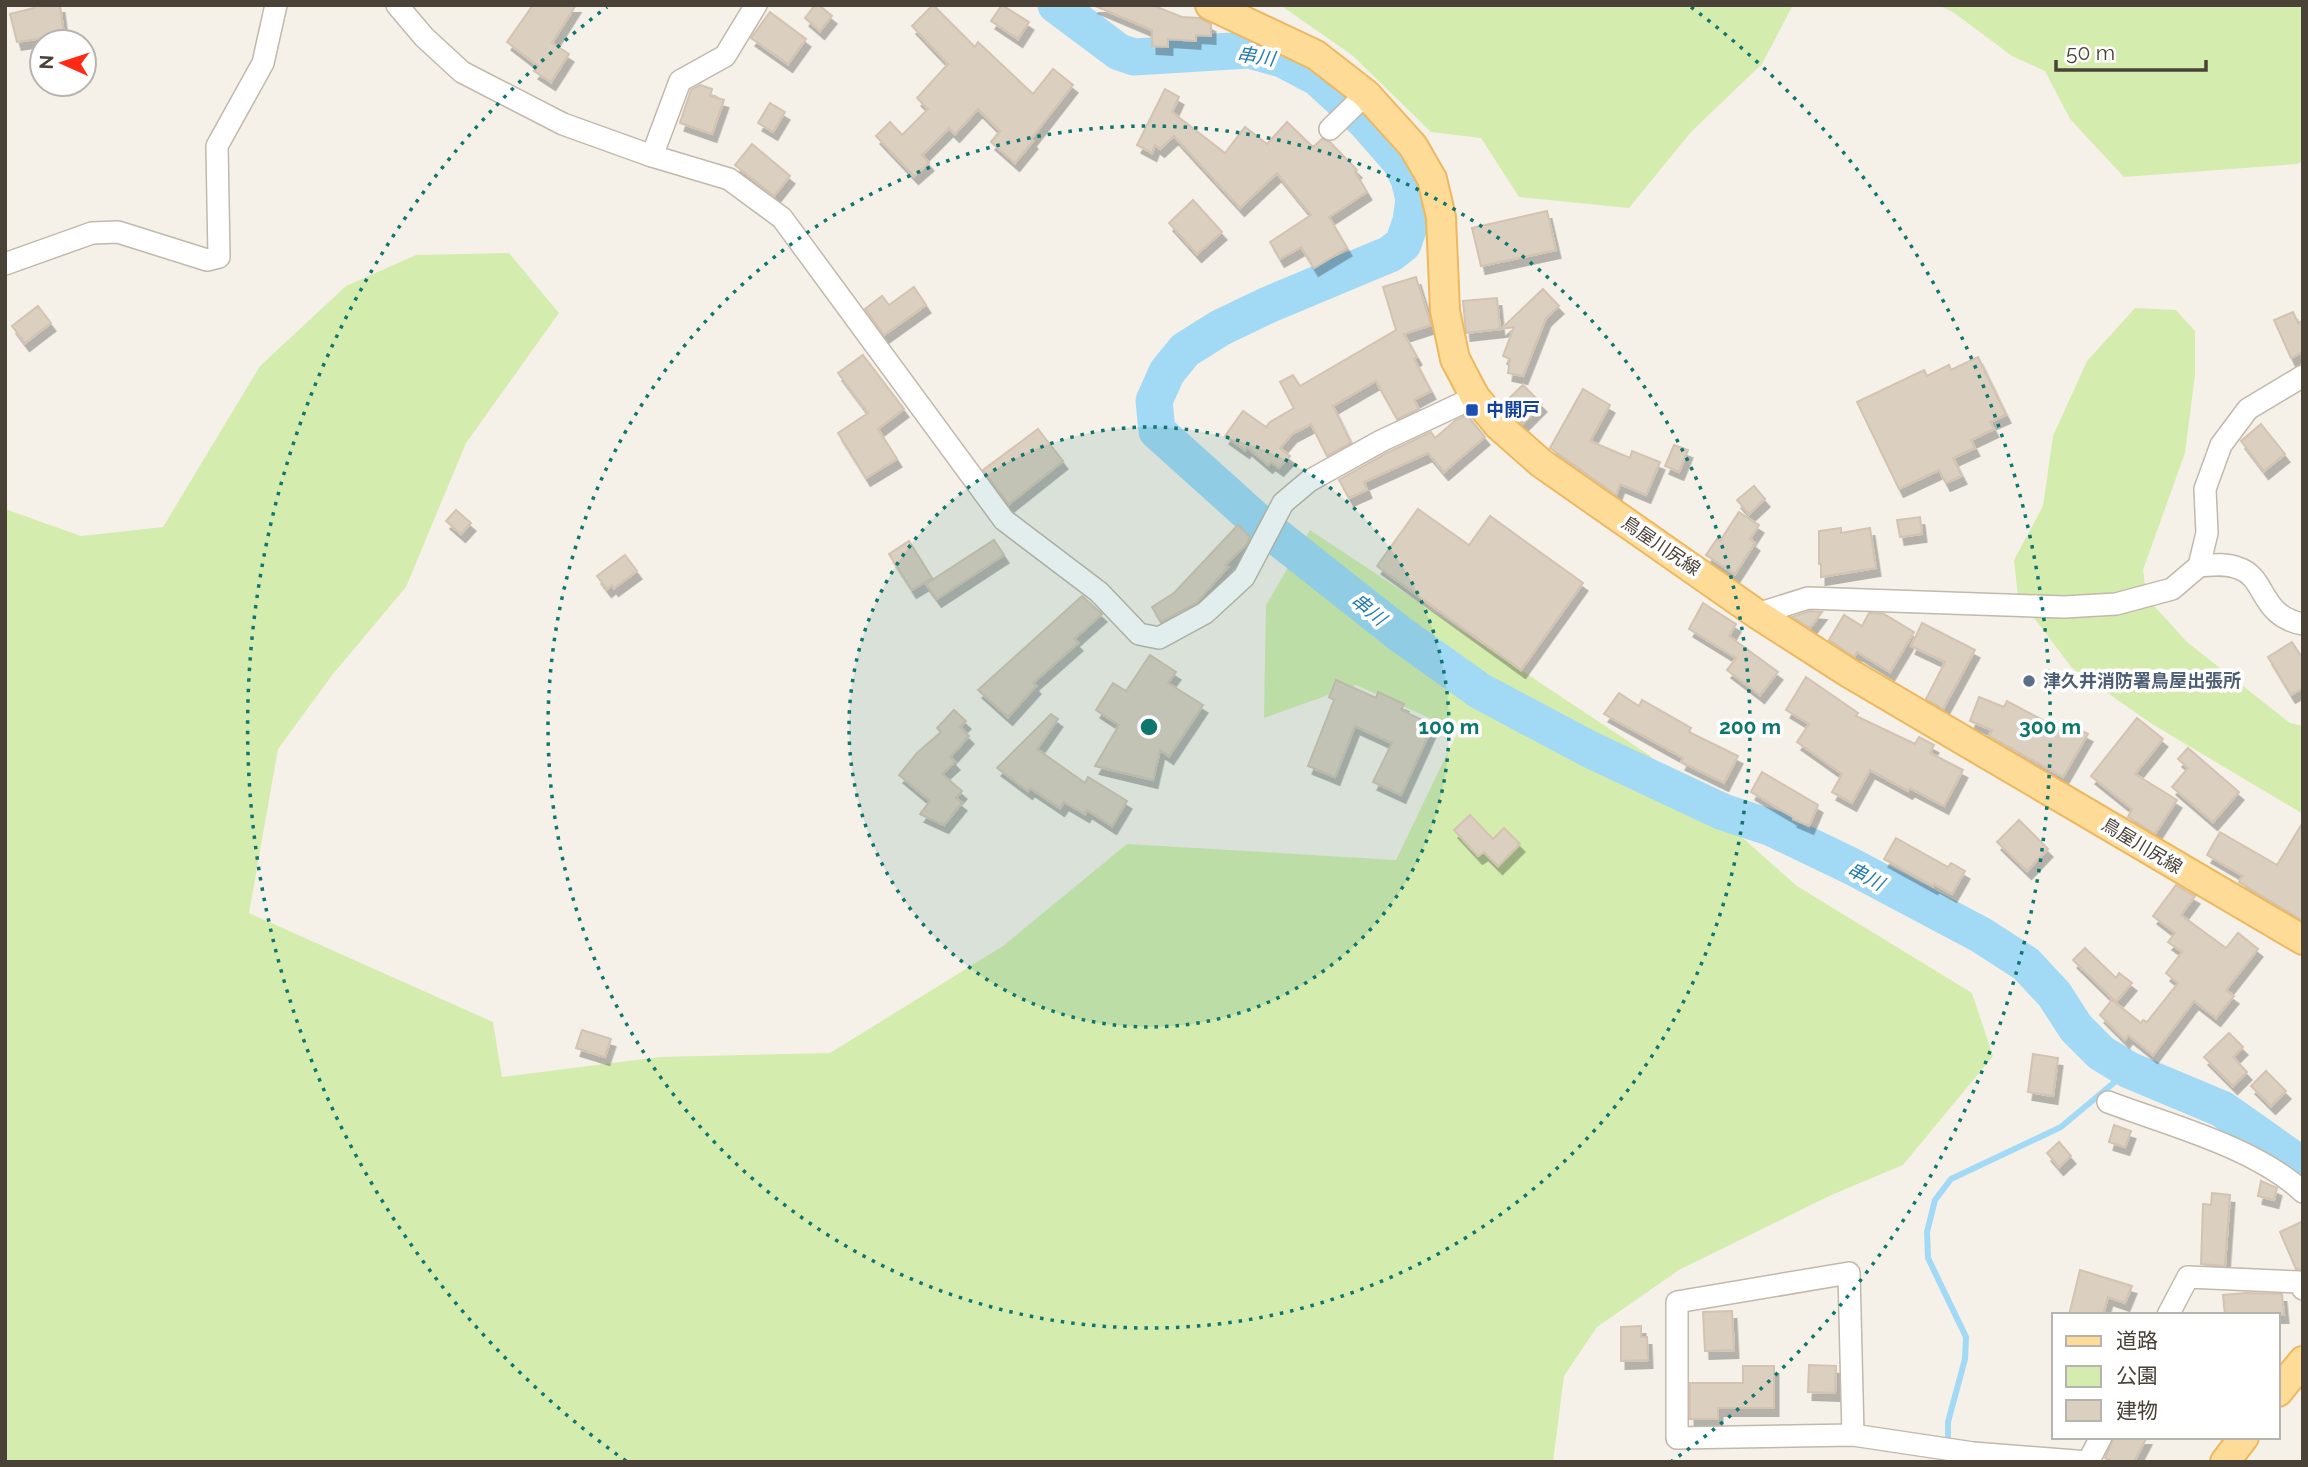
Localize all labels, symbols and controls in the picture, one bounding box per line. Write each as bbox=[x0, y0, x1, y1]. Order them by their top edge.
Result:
north arrow bbox=[28, 28, 98, 98]
scale bar bbox=[2056, 28, 2206, 72]
text: 50 m bbox=[2066, 40, 2115, 65]
water label: 串川 bbox=[1236, 42, 1278, 70]
text: N bbox=[35, 54, 57, 70]
place label: 中開戸 bbox=[1486, 399, 1540, 420]
marker: 中開戸 bbox=[1464, 402, 1480, 418]
street label: 鳥屋川尻線 bbox=[1618, 512, 1704, 579]
water label: 串川 bbox=[1347, 588, 1392, 631]
place label: 津久井消防署鳥屋出張所 bbox=[2043, 670, 2241, 691]
marker: 津久井消防署鳥屋出張所 bbox=[2021, 673, 2037, 689]
text: 100 m bbox=[1419, 714, 1479, 739]
text: 200 m bbox=[1719, 714, 1781, 739]
text: 300 m bbox=[2019, 714, 2081, 739]
centre of rings bbox=[1137, 715, 1161, 739]
street label: 鳥屋川尻線 bbox=[2098, 813, 2186, 878]
water label: 串川 bbox=[1844, 858, 1890, 895]
legend bbox=[2052, 1313, 2280, 1439]
text: 道路 bbox=[2116, 1328, 2158, 1353]
text: 公園 bbox=[2116, 1363, 2158, 1388]
text: 建物 bbox=[2116, 1398, 2158, 1423]

